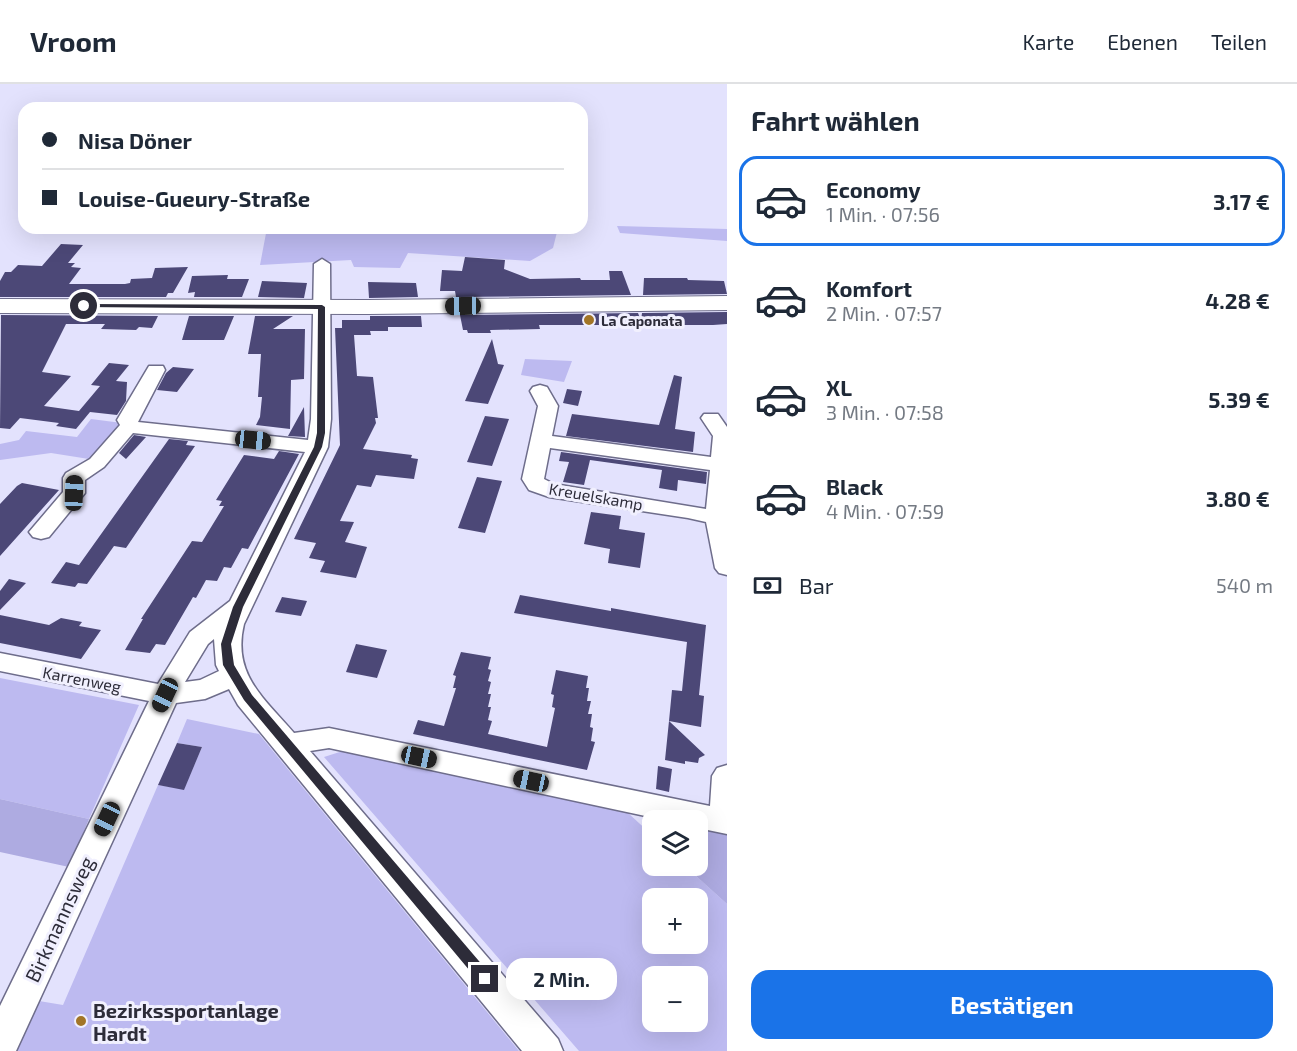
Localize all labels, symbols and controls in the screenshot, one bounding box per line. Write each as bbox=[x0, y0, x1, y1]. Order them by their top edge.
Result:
text: Vroom bbox=[30, 24, 117, 58]
text: Karte bbox=[1023, 29, 1074, 54]
text: Ebenen bbox=[1107, 29, 1178, 54]
text: Teilen bbox=[1211, 29, 1267, 54]
text: Fahrt wählen bbox=[751, 104, 920, 136]
text: Nisa Döner bbox=[78, 127, 192, 153]
icon: car bbox=[754, 174, 808, 228]
text: Economy bbox=[826, 176, 921, 202]
text: Louise-Gueury-Straße bbox=[78, 185, 310, 211]
text: 3.17 € bbox=[1213, 188, 1270, 214]
text: 1 Min. · 07:56 bbox=[826, 202, 940, 226]
icon: car bbox=[754, 273, 808, 327]
text: Komfort bbox=[826, 275, 912, 301]
text: 4.28 € bbox=[1205, 287, 1270, 313]
route start bbox=[70, 292, 97, 319]
car bbox=[445, 297, 481, 315]
text: 2 Min. · 07:57 bbox=[826, 301, 942, 325]
place label: La Caponata bbox=[601, 312, 683, 329]
marker: La Caponata bbox=[582, 313, 596, 327]
icon: car bbox=[754, 372, 808, 426]
text: XL bbox=[826, 374, 852, 400]
text: 5.39 € bbox=[1208, 386, 1270, 412]
text: 3 Min. · 07:58 bbox=[826, 400, 944, 424]
car bbox=[234, 429, 272, 451]
icon: car bbox=[754, 471, 808, 525]
text: Black bbox=[826, 473, 883, 499]
car bbox=[64, 475, 84, 511]
street label: Kreuelskamp bbox=[548, 478, 644, 514]
text: 3.80 € bbox=[1206, 485, 1270, 511]
text: 4 Min. · 07:59 bbox=[826, 499, 944, 523]
icon: cash bbox=[751, 569, 784, 602]
text: Bar bbox=[799, 572, 834, 598]
text: 540 m bbox=[1216, 573, 1273, 597]
street label: Karrenweg bbox=[41, 662, 123, 696]
car bbox=[149, 675, 181, 715]
car bbox=[400, 744, 438, 770]
car bbox=[512, 768, 550, 794]
car bbox=[91, 799, 123, 839]
map controls bbox=[642, 810, 708, 1032]
button: layers bbox=[642, 810, 708, 876]
street label: Birkmannsweg bbox=[19, 852, 99, 986]
button: + bbox=[642, 888, 708, 954]
callout: 2 Min. bbox=[506, 958, 617, 1000]
route end bbox=[471, 965, 498, 992]
button: − bbox=[642, 966, 708, 1032]
text: 2 Min. bbox=[533, 967, 590, 991]
button: Bestätigen bbox=[751, 970, 1273, 1039]
place label: Bezirkssportanlage Hardt bbox=[93, 998, 279, 1045]
marker: Bezirkssportanlage Hardt bbox=[74, 1014, 88, 1028]

